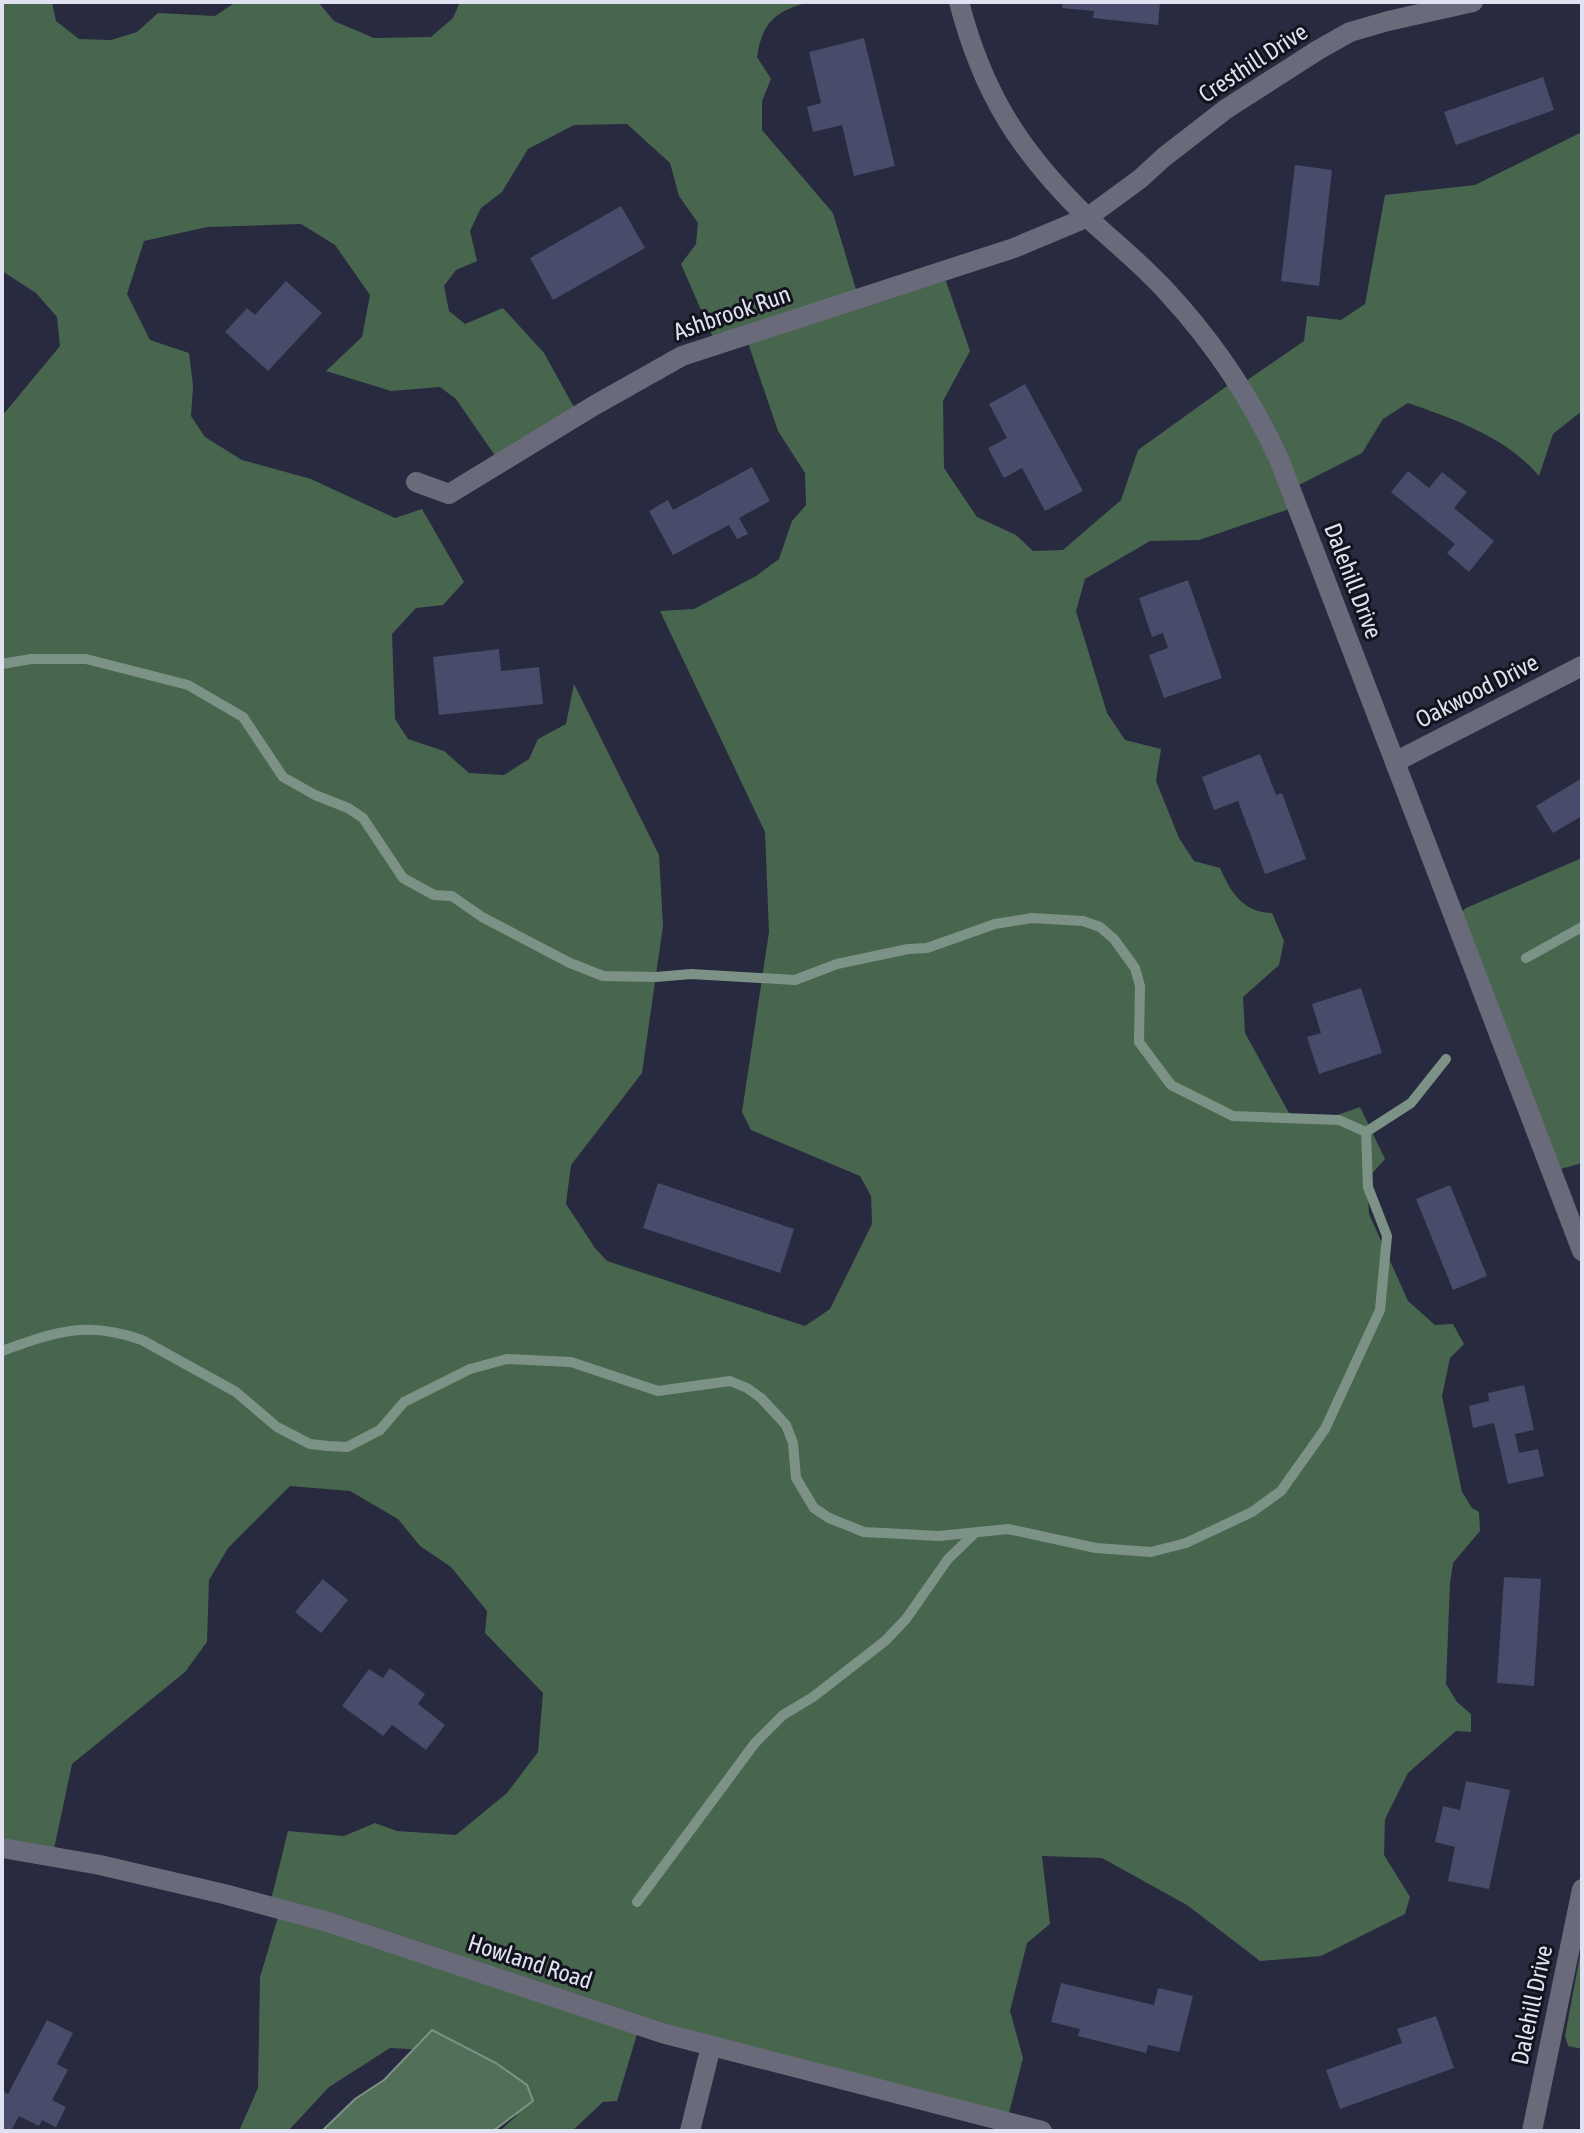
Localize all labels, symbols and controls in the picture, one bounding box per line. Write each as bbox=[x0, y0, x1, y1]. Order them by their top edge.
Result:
street label: Cresthill Drive bbox=[1193, 18, 1312, 108]
street label: Ashbrook Run bbox=[670, 280, 794, 345]
street label: Dalehill Drive bbox=[1319, 519, 1388, 642]
street label: Oakwood Drive bbox=[1411, 648, 1542, 733]
street label: Howland Road bbox=[465, 1929, 596, 1994]
street label: Dalehill Drive bbox=[1506, 1943, 1557, 2067]

